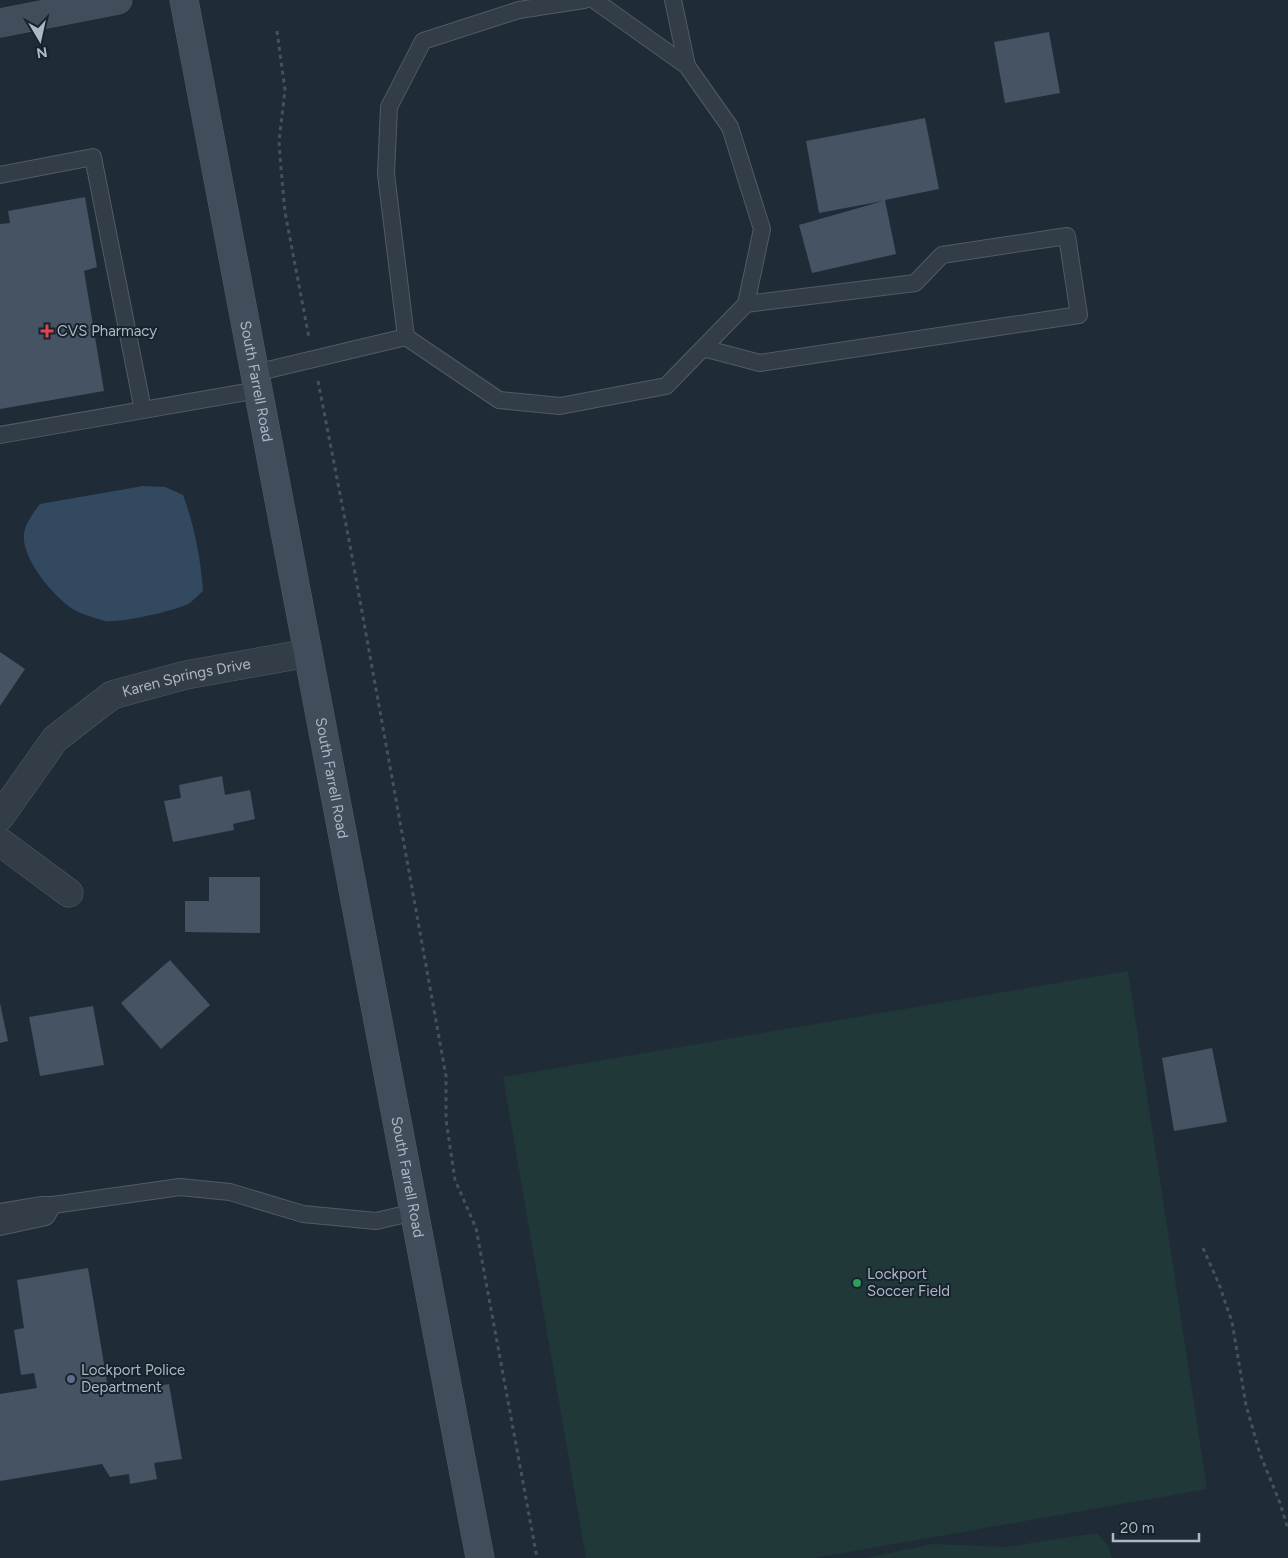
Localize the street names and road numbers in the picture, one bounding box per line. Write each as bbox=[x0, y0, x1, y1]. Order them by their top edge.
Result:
street label: South Farrell Road bbox=[236, 319, 277, 443]
street label: Karen Springs Drive bbox=[120, 655, 252, 701]
street label: South Farrell Road bbox=[312, 716, 352, 840]
street label: South Farrell Road bbox=[387, 1115, 428, 1239]

